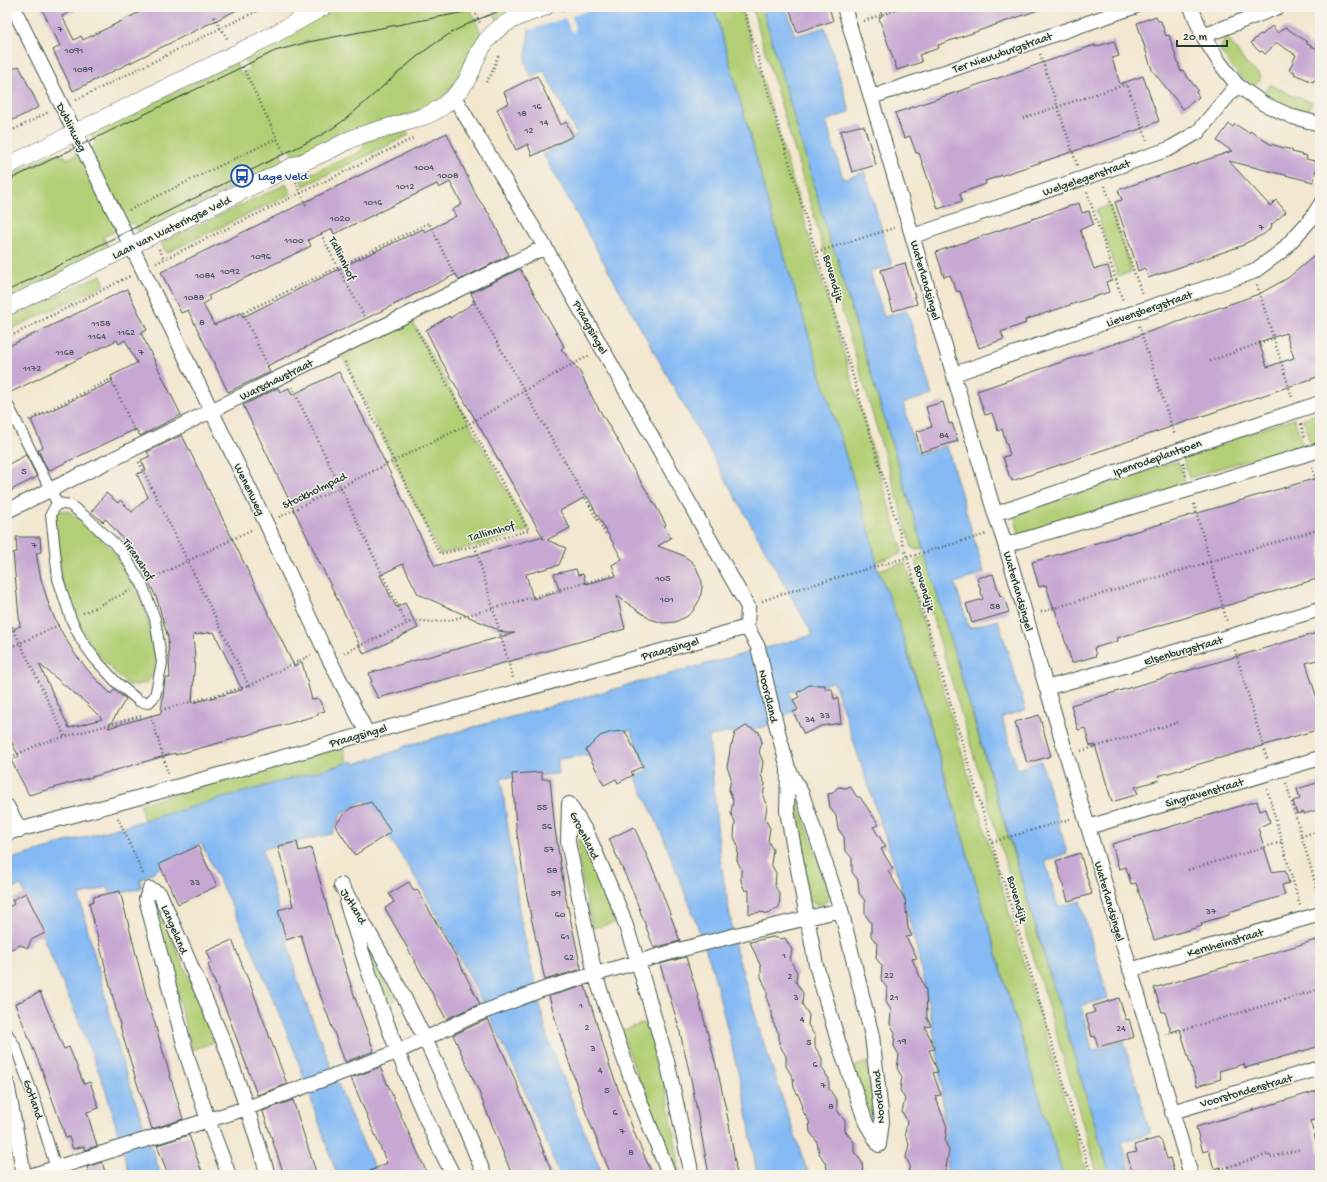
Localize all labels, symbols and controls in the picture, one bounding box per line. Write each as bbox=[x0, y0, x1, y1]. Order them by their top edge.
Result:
scale bar bbox=[1177, 22, 1227, 48]
house number: 7 bbox=[56, 24, 63, 36]
street label: Ter Nieuwburgstraat bbox=[950, 30, 1055, 78]
text: 20 m bbox=[1183, 31, 1208, 45]
house number: 1091 bbox=[64, 45, 83, 57]
house number: 1089 bbox=[72, 64, 93, 76]
street label: Dublinweg bbox=[51, 100, 89, 155]
house number: 16 bbox=[531, 101, 542, 113]
house number: 18 bbox=[516, 108, 527, 120]
house number: 14 bbox=[539, 117, 549, 129]
house number: 12 bbox=[524, 125, 534, 137]
street label: Welgelegenstraat bbox=[1041, 157, 1133, 200]
house number: 1004 bbox=[413, 162, 434, 174]
bus stop icon: Lage Veld bbox=[229, 163, 255, 189]
house number: 1008 bbox=[437, 170, 459, 182]
place label: Lage Veld bbox=[258, 171, 308, 185]
house number: 1012 bbox=[395, 181, 414, 193]
street label: Laan van Wateringse Veld bbox=[110, 194, 234, 264]
house number: 1016 bbox=[363, 197, 383, 209]
house number: 1020 bbox=[329, 213, 350, 225]
house number: 7 bbox=[1257, 222, 1264, 234]
street label: Tallinnhof bbox=[324, 234, 359, 284]
house number: 1100 bbox=[283, 235, 304, 247]
street label: Waterlandsingel bbox=[906, 239, 942, 323]
house number: 1096 bbox=[250, 251, 272, 263]
street label: Bovendijk bbox=[818, 253, 846, 305]
house number: 1092 bbox=[219, 266, 240, 278]
house number: 1084 bbox=[194, 270, 215, 282]
street label: Lievensbergstraat bbox=[1105, 288, 1196, 331]
house number: 1088 bbox=[183, 292, 205, 304]
street label: Praagsingel bbox=[568, 298, 610, 358]
house number: 8 bbox=[199, 317, 205, 329]
house number: 1158 bbox=[91, 318, 111, 330]
house number: 1162 bbox=[116, 327, 135, 339]
house number: 1164 bbox=[87, 331, 106, 343]
house number: 1168 bbox=[55, 347, 75, 359]
house number: 7 bbox=[137, 347, 144, 359]
street label: Warschaustraat bbox=[238, 356, 317, 405]
house number: 1172 bbox=[22, 363, 41, 375]
house number: 84 bbox=[939, 430, 949, 442]
street label: Ipenrodeplantsoen bbox=[1112, 437, 1204, 481]
street label: Wenenweg bbox=[230, 462, 267, 518]
house number: 5 bbox=[21, 466, 27, 478]
street label: Stockholmpad bbox=[281, 470, 350, 513]
street label: Tallinnhof bbox=[466, 519, 517, 546]
street label: Tiranahof bbox=[118, 536, 157, 585]
house number: 7 bbox=[30, 540, 37, 552]
street label: Waterlandsingel bbox=[999, 550, 1035, 634]
street label: Bovendijk bbox=[909, 563, 937, 615]
house number: 105 bbox=[655, 573, 670, 585]
house number: 101 bbox=[659, 594, 674, 606]
house number: 58 bbox=[990, 601, 1001, 613]
street label: Elsenburgstraat bbox=[1143, 634, 1226, 670]
street label: Praagsingel bbox=[639, 635, 701, 665]
street label: Noordland bbox=[754, 669, 780, 725]
house number: 33 bbox=[819, 710, 830, 722]
house number: 34 bbox=[804, 714, 815, 726]
street label: Praagsingel bbox=[327, 722, 389, 752]
street label: Singravenstraat bbox=[1164, 776, 1246, 812]
house number: 55 bbox=[537, 802, 547, 814]
street label: Groenland bbox=[565, 810, 602, 863]
house number: 56 bbox=[542, 821, 553, 833]
house number: 57 bbox=[544, 844, 555, 856]
street label: Waterlandsingel bbox=[1090, 860, 1126, 944]
house number: 58 bbox=[547, 865, 558, 877]
street label: Bovendijk bbox=[1002, 874, 1030, 926]
house number: 33 bbox=[189, 877, 200, 889]
street label: Jutland bbox=[336, 887, 369, 928]
house number: 59 bbox=[551, 888, 561, 900]
street label: Langeland bbox=[157, 903, 190, 957]
house number: 37 bbox=[1205, 906, 1217, 918]
house number: 60 bbox=[555, 909, 566, 921]
street label: Kernheimstraat bbox=[1186, 926, 1266, 961]
house number: 61 bbox=[560, 931, 570, 943]
house number: 1 bbox=[781, 950, 786, 962]
house number: 62 bbox=[564, 952, 574, 964]
house number: 22 bbox=[884, 970, 894, 982]
house number: 2 bbox=[788, 971, 793, 983]
house number: 3 bbox=[792, 992, 799, 1004]
house number: 21 bbox=[890, 992, 898, 1004]
house number: 1 bbox=[578, 1000, 583, 1012]
house number: 4 bbox=[800, 1014, 805, 1026]
house number: 2 bbox=[585, 1022, 590, 1034]
house number: 24 bbox=[1116, 1023, 1126, 1035]
house number: 19 bbox=[896, 1036, 907, 1048]
house number: 5 bbox=[806, 1037, 812, 1049]
house number: 3 bbox=[589, 1043, 596, 1055]
house number: 6 bbox=[812, 1059, 818, 1071]
house number: 4 bbox=[598, 1065, 603, 1077]
street label: Noordland bbox=[871, 1069, 889, 1124]
street label: Voorstondenstraat bbox=[1198, 1072, 1295, 1112]
street label: Gotland bbox=[19, 1078, 46, 1122]
house number: 7 bbox=[819, 1080, 826, 1092]
house number: 5 bbox=[604, 1085, 610, 1097]
house number: 8 bbox=[828, 1101, 834, 1113]
house number: 6 bbox=[612, 1107, 618, 1119]
house number: 7 bbox=[618, 1126, 625, 1138]
house number: 8 bbox=[628, 1147, 634, 1159]

